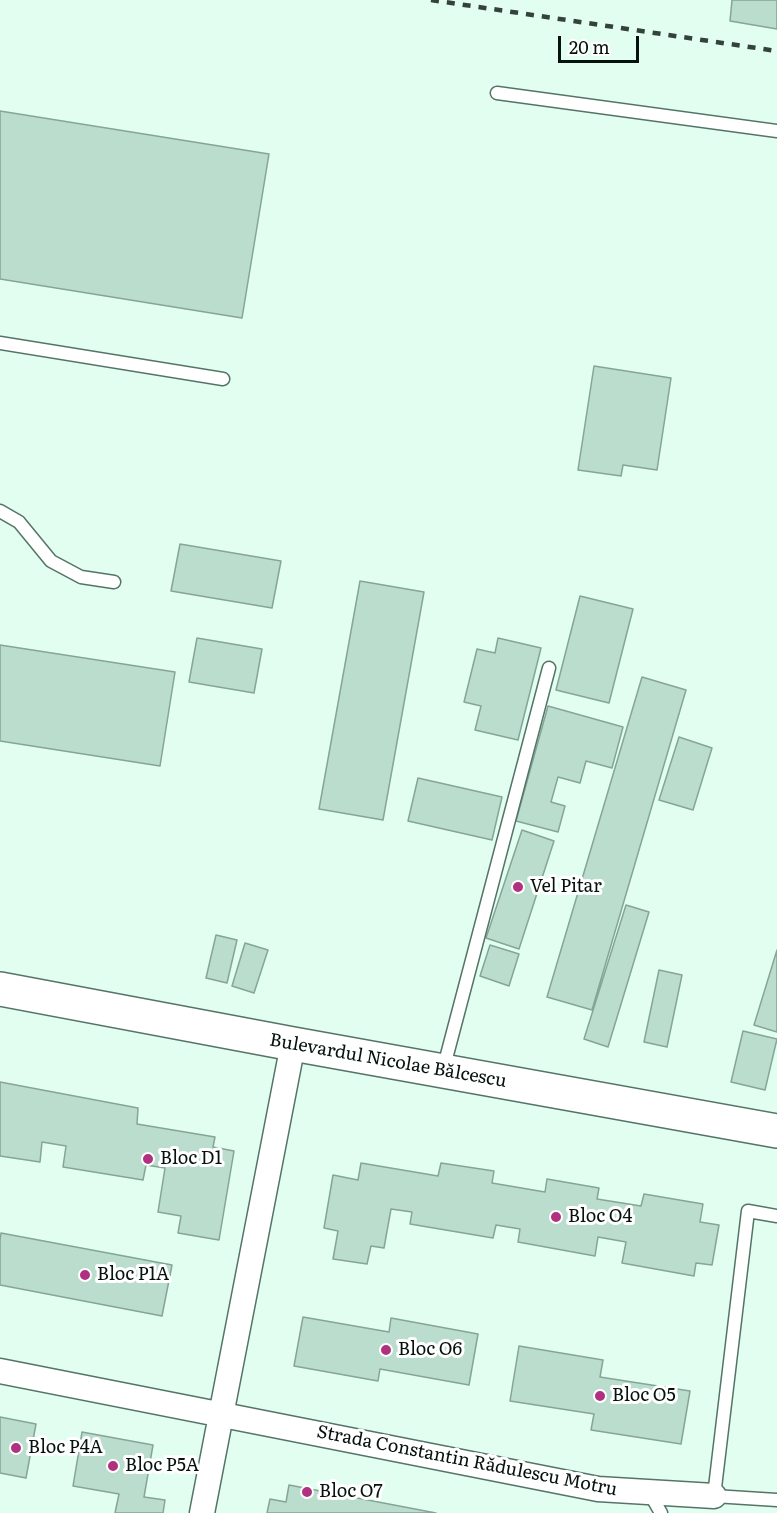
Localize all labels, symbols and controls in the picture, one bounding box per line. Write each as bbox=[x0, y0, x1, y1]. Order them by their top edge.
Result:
scale bar bbox=[561, 24, 642, 62]
text: 20 m bbox=[569, 33, 610, 60]
place label: Vel Pitar bbox=[530, 876, 602, 898]
marker: Vel Pitar bbox=[511, 880, 525, 894]
street label: Bulevardul Nicolae Bălcescu bbox=[268, 1029, 508, 1093]
place label: Bloc D1 bbox=[160, 1148, 222, 1170]
marker: Bloc D1 bbox=[141, 1152, 155, 1166]
place label: Bloc O4 bbox=[568, 1206, 632, 1228]
marker: Bloc O4 bbox=[549, 1210, 563, 1224]
place label: Bloc P1A bbox=[97, 1264, 169, 1286]
marker: Bloc P1A bbox=[78, 1268, 92, 1282]
place label: Bloc O6 bbox=[398, 1339, 462, 1361]
marker: Bloc O6 bbox=[379, 1343, 393, 1357]
place label: Bloc O5 bbox=[612, 1385, 676, 1407]
marker: Bloc O5 bbox=[593, 1389, 607, 1403]
street label: Strada Constantin Rădulescu Motru bbox=[315, 1421, 619, 1501]
place label: Bloc P4A bbox=[28, 1437, 103, 1459]
marker: Bloc P4A bbox=[9, 1441, 23, 1455]
place label: Bloc P5A bbox=[125, 1455, 199, 1477]
marker: Bloc P5A bbox=[106, 1459, 120, 1473]
place label: Bloc O7 bbox=[319, 1481, 383, 1503]
marker: Bloc O7 bbox=[300, 1485, 314, 1499]

